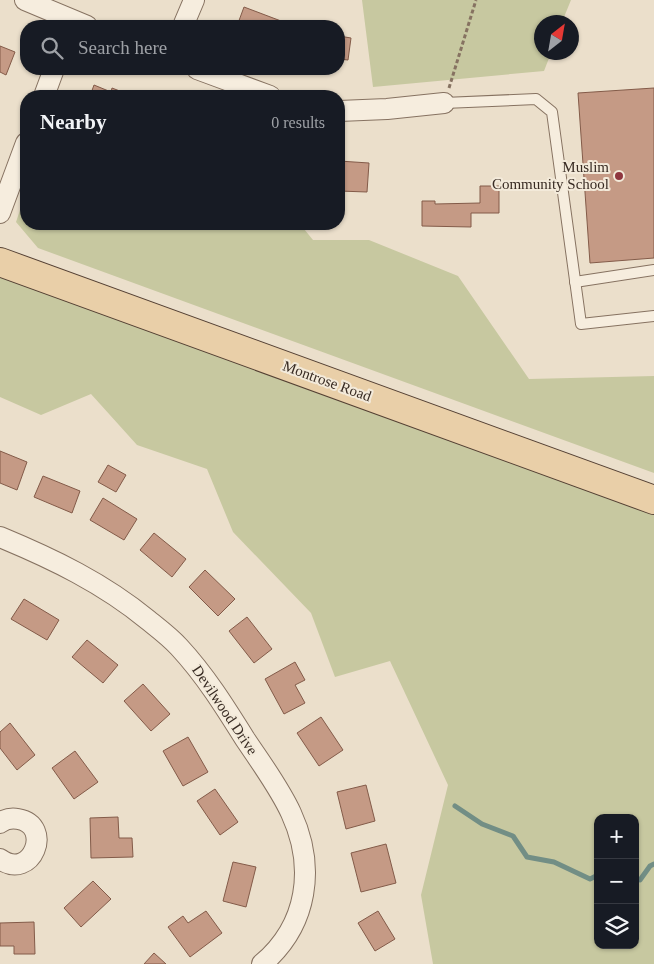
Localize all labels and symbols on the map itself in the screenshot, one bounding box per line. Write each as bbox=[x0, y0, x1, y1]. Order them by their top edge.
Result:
north arrow bbox=[534, 15, 579, 60]
place label: Muslim Community School bbox=[492, 159, 609, 192]
marker: Muslim Community School bbox=[613, 170, 625, 182]
street label: Montrose Road bbox=[281, 358, 374, 405]
street label: Devilwood Drive bbox=[189, 662, 261, 758]

